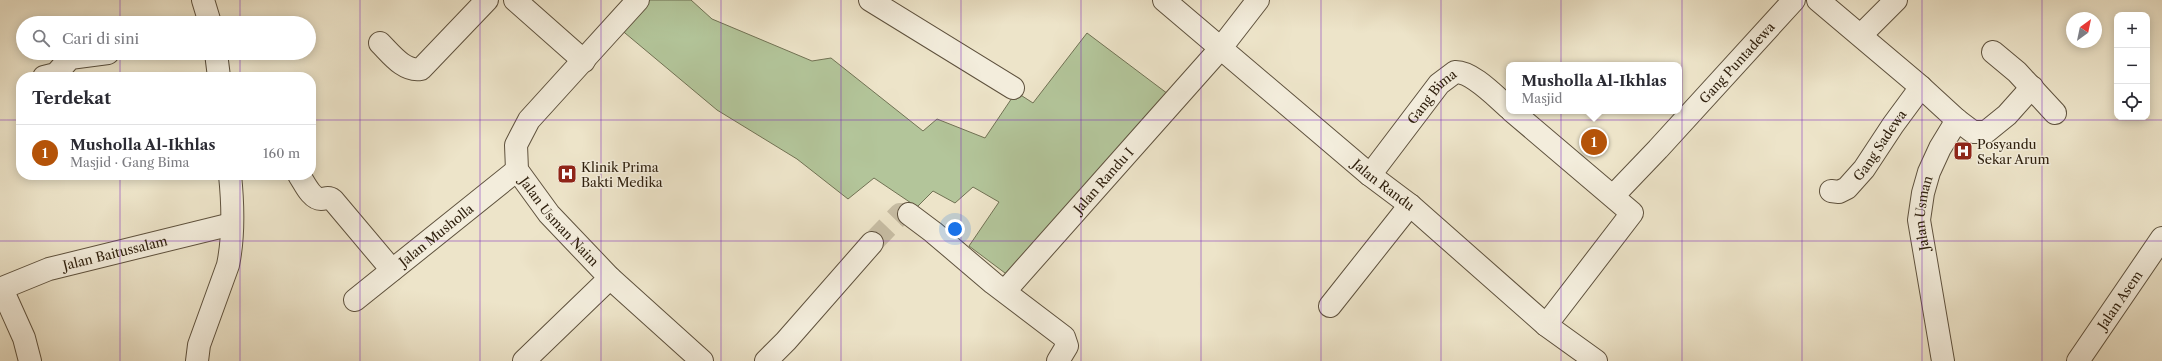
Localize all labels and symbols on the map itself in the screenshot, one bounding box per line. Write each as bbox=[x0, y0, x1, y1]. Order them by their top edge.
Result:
north arrow bbox=[2066, 12, 2102, 48]
street label: Gang Puntadewa bbox=[1696, 19, 1778, 107]
street label: Gang Bima bbox=[1404, 66, 1460, 127]
street label: Gang Sadewa bbox=[1849, 106, 1910, 184]
pin: 1 bbox=[1581, 127, 1607, 157]
place label: Posyandu Sekar Arum bbox=[1977, 136, 2050, 167]
hospital icon: Posyandu Sekar Arum bbox=[1952, 140, 1974, 162]
street label: Jalan Randu I bbox=[1069, 144, 1137, 218]
street label: Jalan Randu bbox=[1348, 154, 1418, 214]
place label: Klinik Prima Bakti Medika bbox=[581, 159, 663, 190]
hospital icon: Klinik Prima Bakti Medika bbox=[556, 163, 578, 185]
street label: Jalan Usman Naim bbox=[515, 172, 602, 269]
street label: Jalan Usman bbox=[1911, 174, 1936, 254]
street label: Jalan Musholla bbox=[394, 200, 477, 271]
your location bbox=[945, 219, 965, 239]
street label: Jalan Baitussalam bbox=[59, 232, 169, 274]
street label: Jalan Asem bbox=[2093, 267, 2145, 334]

